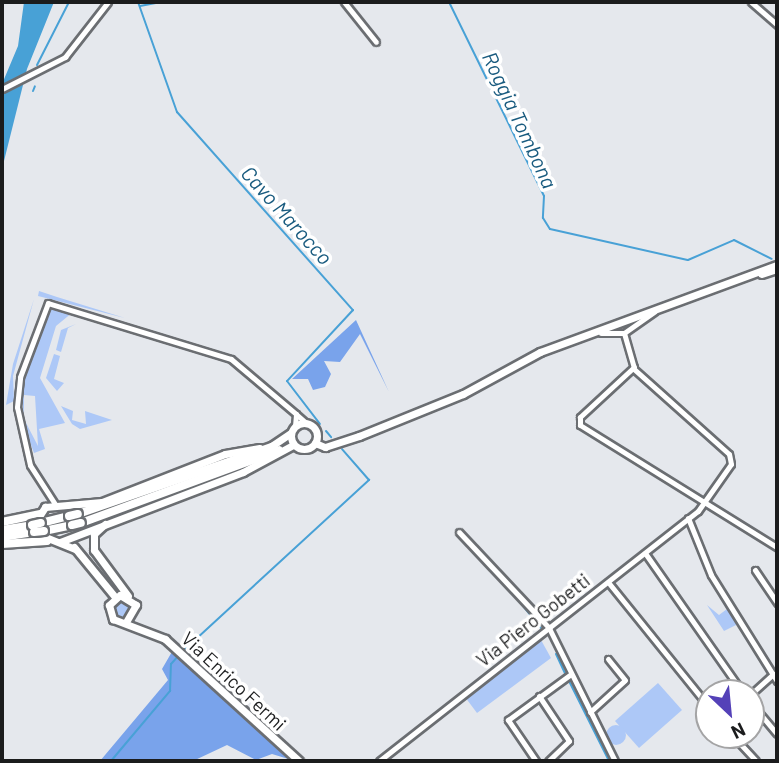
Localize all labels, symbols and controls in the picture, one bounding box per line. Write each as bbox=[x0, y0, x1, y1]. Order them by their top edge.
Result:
water label: Roggia Tombona bbox=[477, 48, 563, 192]
water label: Cavo Marocco bbox=[236, 160, 338, 270]
street label: Via Piero Gobetti bbox=[472, 569, 594, 671]
street label: Via Enrico Fermi bbox=[177, 627, 291, 735]
north arrow bbox=[695, 679, 765, 749]
text: N bbox=[728, 718, 749, 745]

